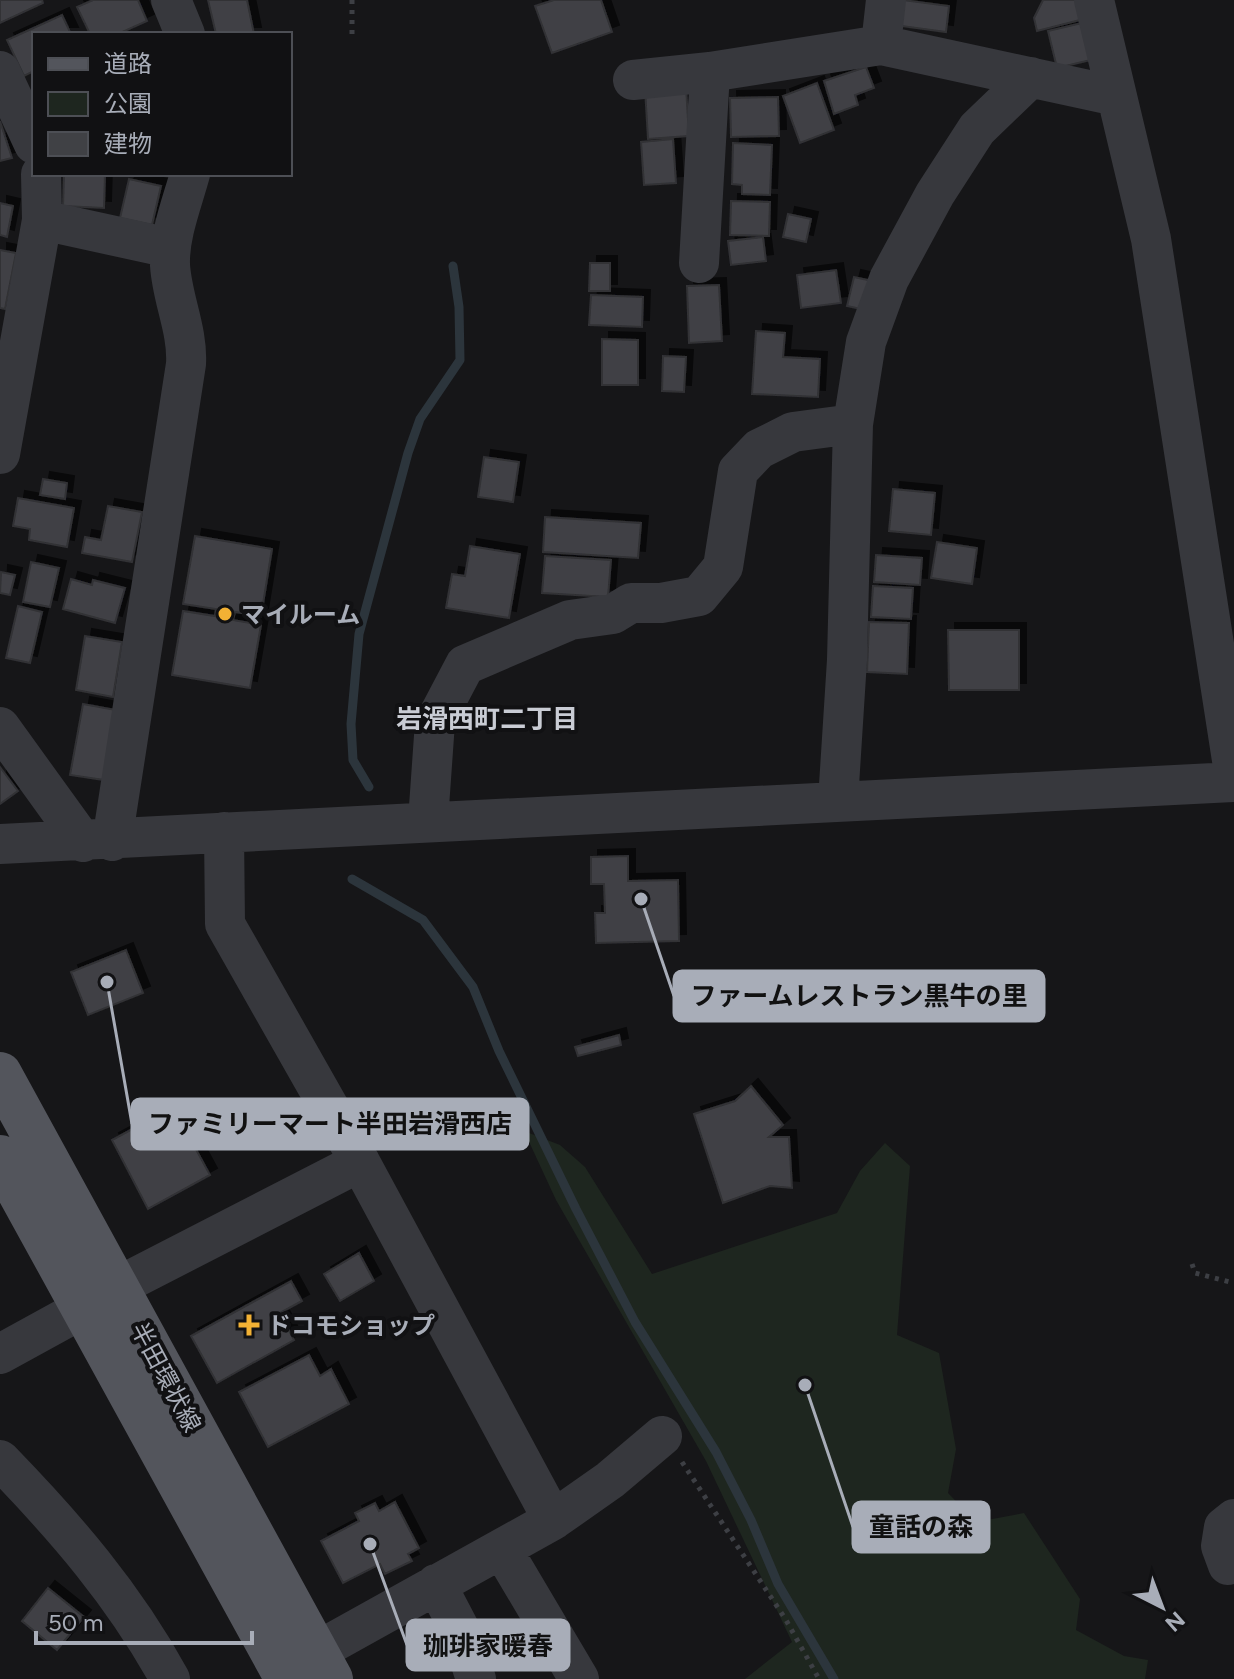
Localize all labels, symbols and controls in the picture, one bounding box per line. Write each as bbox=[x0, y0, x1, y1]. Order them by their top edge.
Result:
legend bbox=[32, 32, 292, 176]
text: 道路 bbox=[104, 49, 152, 78]
text: 公園 bbox=[104, 89, 152, 118]
text: 建物 bbox=[104, 129, 152, 158]
place label: マイルーム bbox=[241, 600, 360, 629]
marker: マイルーム bbox=[216, 605, 234, 623]
district label: 岩滑西町二丁目 bbox=[396, 703, 578, 735]
callout: ファームレストラン黒牛の里 bbox=[674, 971, 1044, 1021]
text: ファームレストラン黒牛の里 bbox=[690, 980, 1028, 1012]
callout: ファミリーマート半田岩滑西店 bbox=[132, 1099, 528, 1149]
text: ファミリーマート半田岩滑西店 bbox=[148, 1108, 512, 1140]
place label: ドコモショップ bbox=[267, 1311, 435, 1340]
marker: ドコモショップ bbox=[238, 1314, 260, 1336]
street label: 半田環状線 bbox=[125, 1317, 207, 1437]
callout: 童話の森 bbox=[853, 1502, 989, 1552]
text: 童話の森 bbox=[869, 1511, 973, 1543]
north arrow bbox=[1122, 1567, 1202, 1647]
scale bar bbox=[36, 1595, 252, 1645]
text: N bbox=[1160, 1606, 1190, 1637]
text: 50 m bbox=[48, 1608, 104, 1637]
callout: 珈琲家暖春 bbox=[407, 1620, 569, 1670]
text: 珈琲家暖春 bbox=[423, 1630, 553, 1662]

